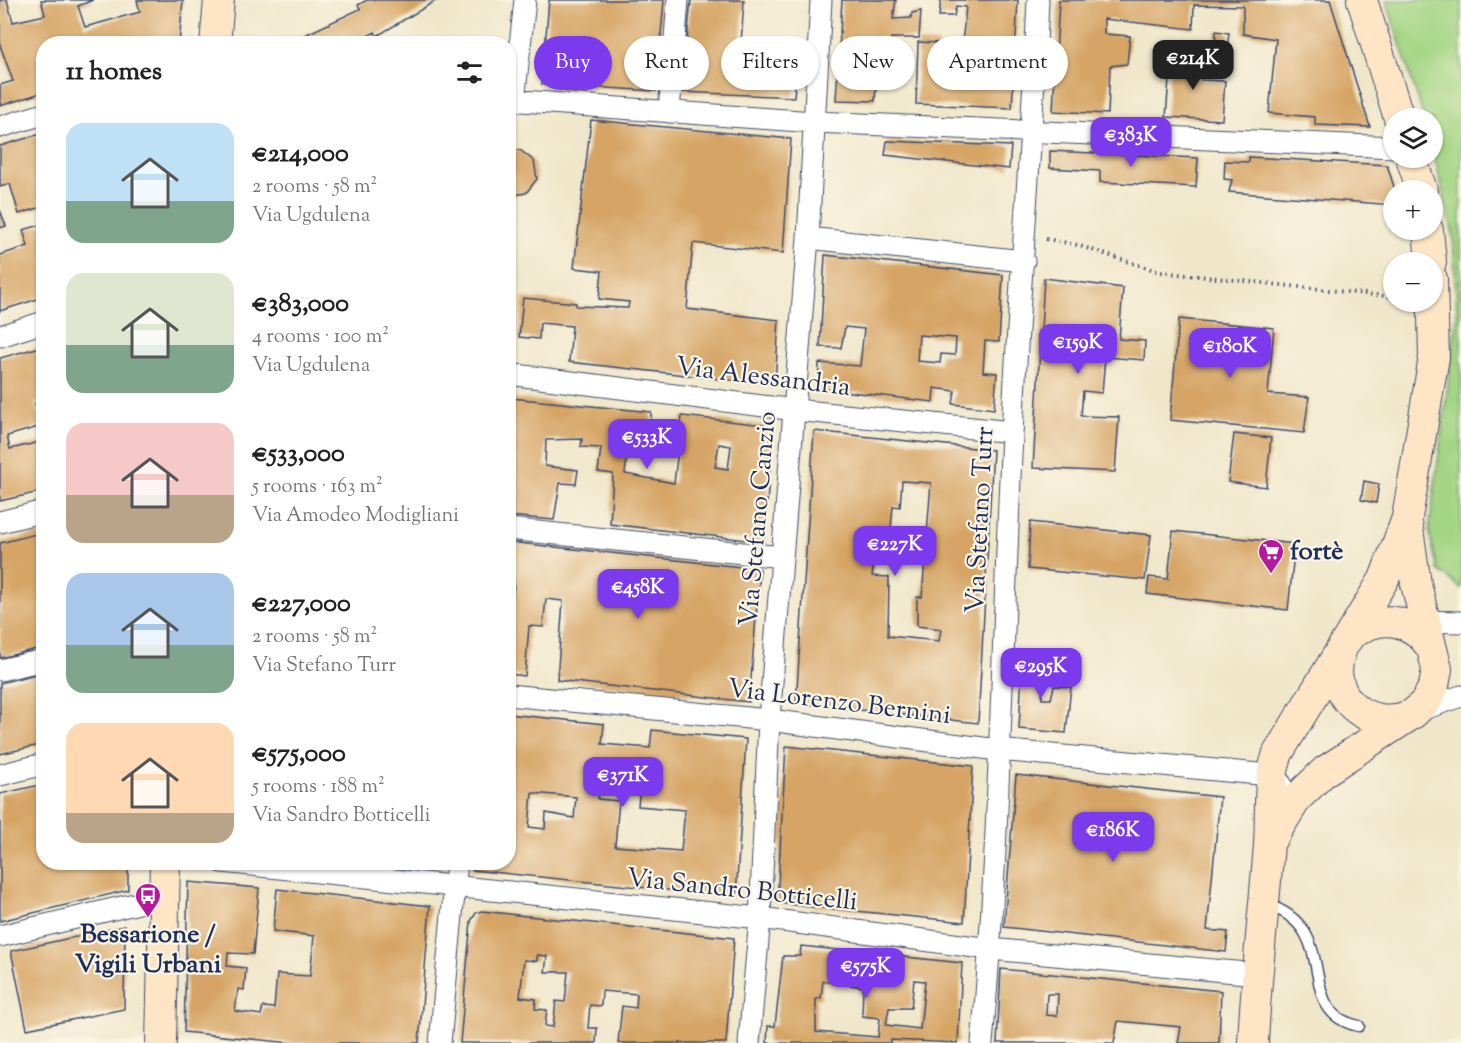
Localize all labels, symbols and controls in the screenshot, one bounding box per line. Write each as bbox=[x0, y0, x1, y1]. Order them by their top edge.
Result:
chip: Buy bbox=[534, 36, 612, 90]
chip: Rent bbox=[624, 36, 709, 90]
chip: Filters bbox=[721, 36, 819, 90]
chip: New bbox=[831, 36, 915, 90]
chip: Apartment bbox=[927, 36, 1068, 90]
pin: €214K bbox=[1151, 40, 1235, 91]
text: €214K bbox=[1167, 45, 1219, 74]
text: 11 homes bbox=[66, 54, 162, 91]
icon: filters bbox=[453, 56, 486, 89]
map controls bbox=[1383, 108, 1443, 312]
button: layers bbox=[1383, 108, 1443, 168]
pin: €383K bbox=[1089, 117, 1173, 168]
text: €383K bbox=[1105, 122, 1157, 151]
text: €214,000 bbox=[252, 136, 349, 173]
icon: home bbox=[114, 147, 186, 219]
text: 2 rooms · 58 m² bbox=[252, 173, 377, 202]
button: + bbox=[1383, 180, 1443, 240]
text: Via Ugdulena bbox=[252, 202, 370, 231]
button: − bbox=[1383, 252, 1443, 312]
text: €383,000 bbox=[252, 286, 349, 323]
icon: home bbox=[114, 297, 186, 369]
text: 4 rooms · 100 m² bbox=[252, 323, 389, 352]
pin: €159K bbox=[1036, 324, 1120, 375]
pin: €180K bbox=[1188, 328, 1272, 379]
text: €159K bbox=[1053, 329, 1103, 358]
text: €180K bbox=[1203, 333, 1257, 362]
street label: Via Alessandria bbox=[674, 349, 852, 407]
text: Via Ugdulena bbox=[252, 352, 370, 381]
street label: Via Stefano Canzio bbox=[731, 410, 787, 628]
pin: €533K bbox=[605, 419, 689, 470]
text: €533K bbox=[622, 424, 672, 453]
street label: Via Stefano Turr bbox=[958, 425, 1004, 614]
text: €533,000 bbox=[252, 436, 345, 473]
icon: home bbox=[114, 447, 186, 519]
text: 5 rooms · 163 m² bbox=[252, 473, 383, 502]
text: Via Amodeo Modigliani bbox=[252, 502, 459, 531]
pin: €227K bbox=[853, 526, 937, 577]
text: €227K bbox=[867, 531, 923, 560]
place label: fortè bbox=[1290, 534, 1343, 571]
supermarket icon: fortè bbox=[1256, 537, 1286, 575]
pin: €458K bbox=[596, 569, 680, 620]
text: €458K bbox=[612, 574, 664, 603]
text: €227,000 bbox=[252, 586, 351, 623]
icon: home bbox=[114, 597, 186, 669]
text: 2 rooms · 58 m² bbox=[252, 623, 377, 652]
pin: €295K bbox=[999, 648, 1083, 699]
text: Via Stefano Turr bbox=[252, 652, 396, 681]
text: €295K bbox=[1015, 653, 1067, 682]
street label: Via Lorenzo Bernini bbox=[725, 671, 953, 735]
text: €575,000 bbox=[252, 736, 346, 773]
icon: home bbox=[114, 747, 186, 819]
pin: €371K bbox=[581, 757, 665, 808]
text: €371K bbox=[597, 762, 649, 791]
text: 5 rooms · 188 m² bbox=[252, 773, 385, 802]
text: Via Sandro Botticelli bbox=[252, 802, 430, 831]
pin: €186K bbox=[1071, 812, 1155, 863]
text: €186K bbox=[1086, 817, 1140, 846]
street label: Via Sandro Botticelli bbox=[625, 860, 859, 922]
bus stop icon: Bessarione / Vigili Urbani bbox=[133, 881, 163, 919]
place label: Bessarione / Vigili Urbani bbox=[75, 917, 222, 984]
pin: €575K bbox=[824, 948, 908, 999]
text: €575K bbox=[841, 953, 891, 982]

